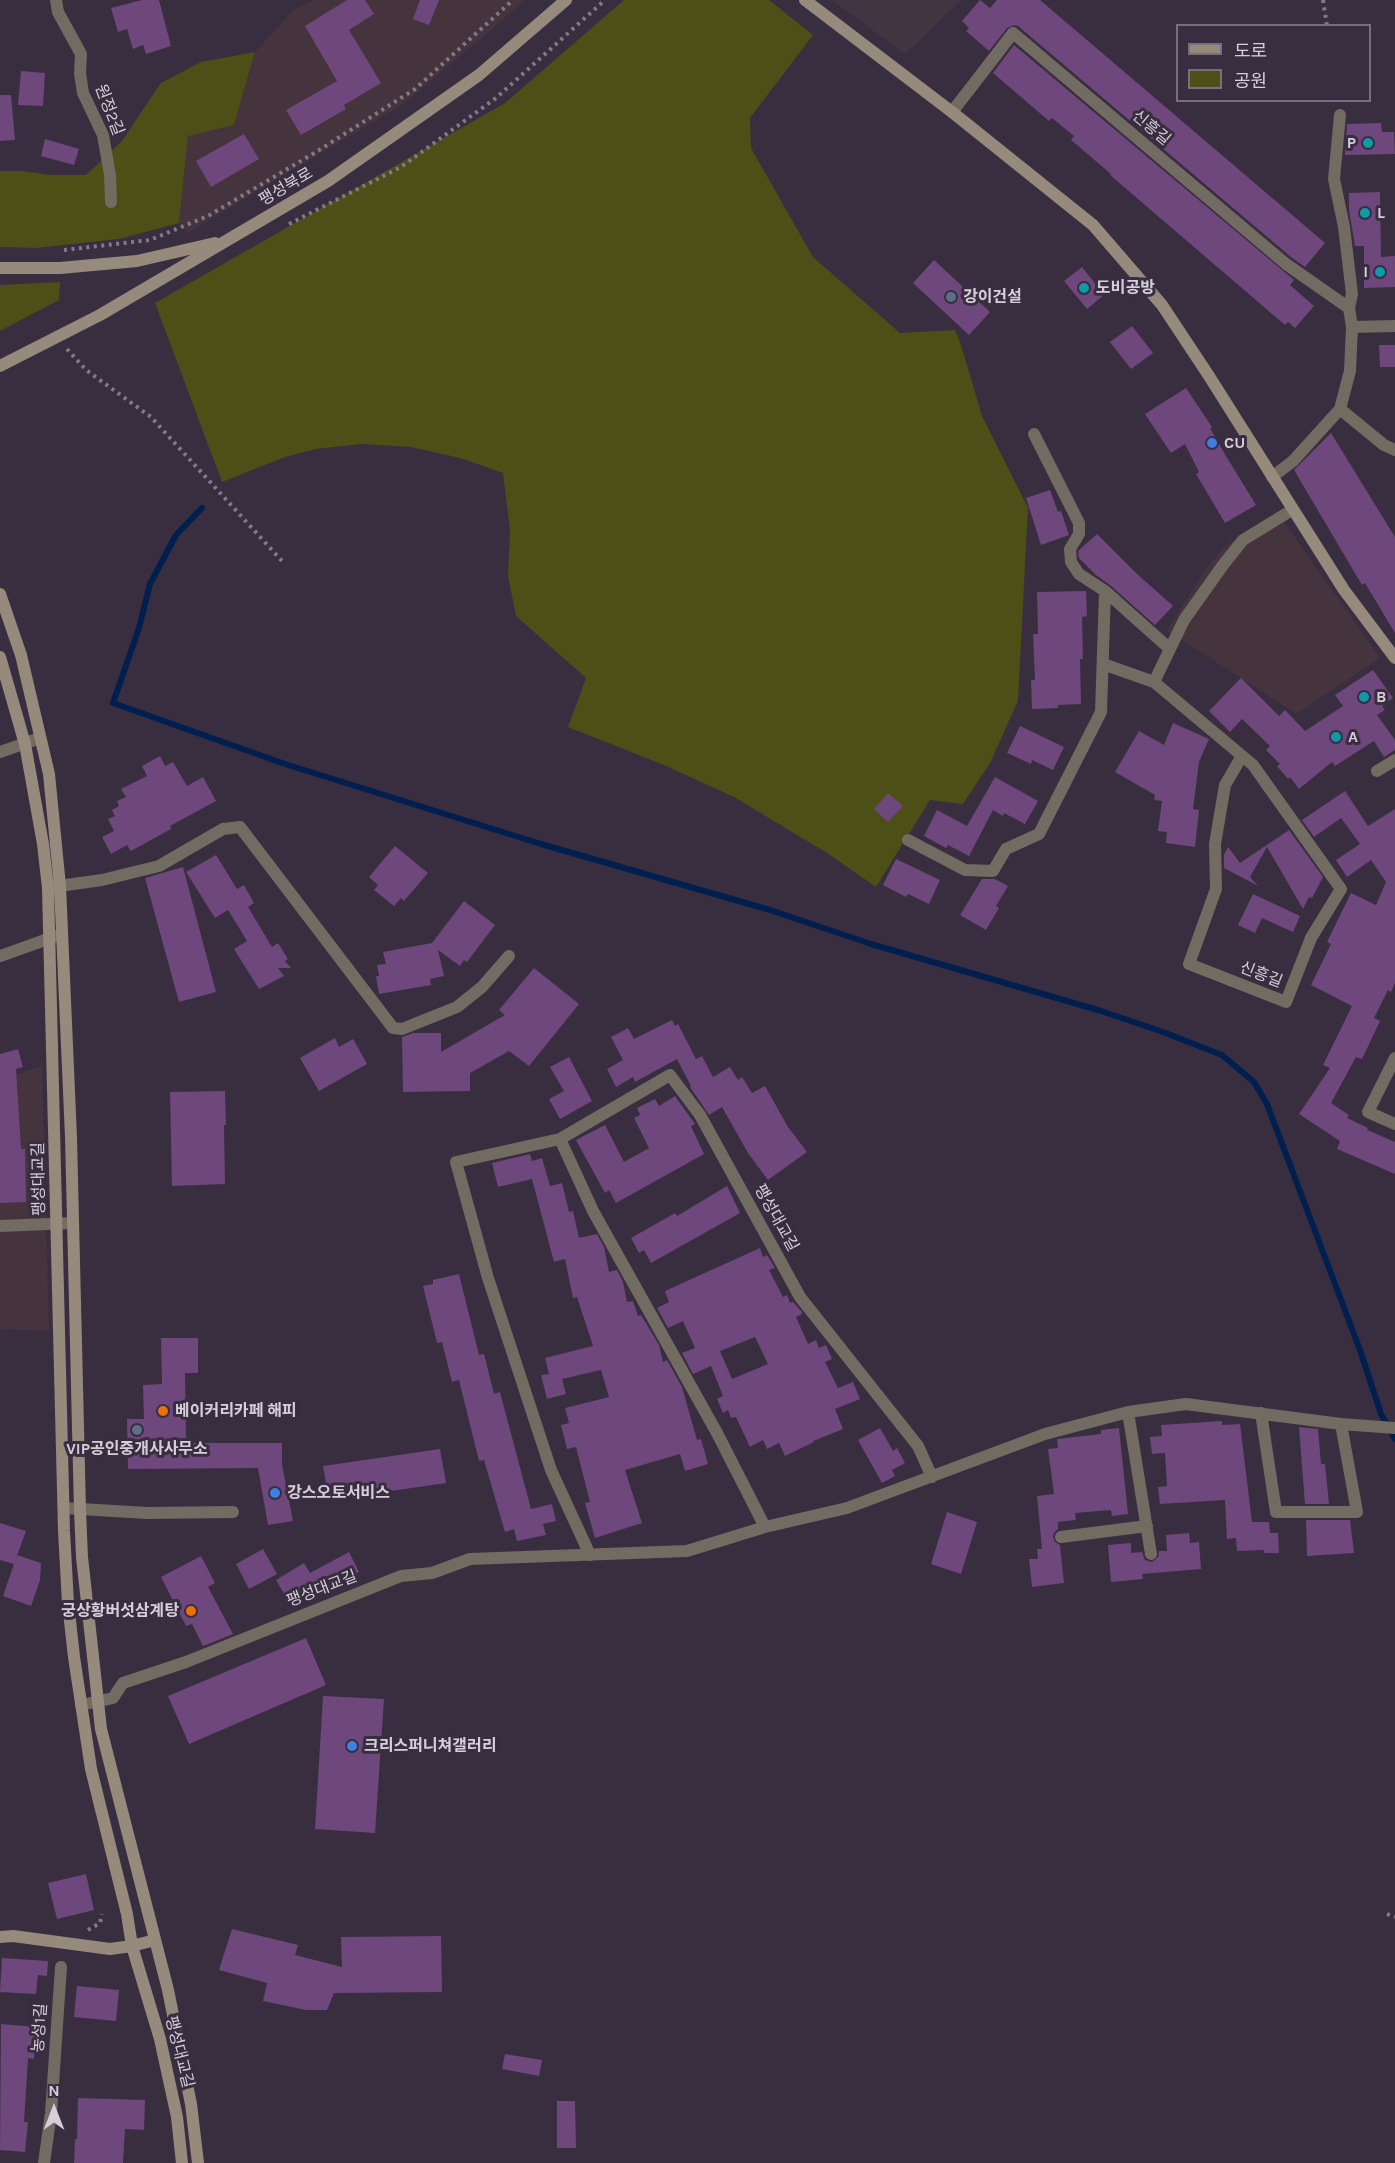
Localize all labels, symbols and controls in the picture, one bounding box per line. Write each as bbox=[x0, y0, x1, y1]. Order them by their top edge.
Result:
legend bbox=[1176, 24, 1371, 102]
text: 도로 bbox=[1234, 40, 1267, 62]
text: 공원 bbox=[1234, 70, 1267, 92]
street label: 원정2길 bbox=[90, 82, 128, 138]
street label: 신흥길 bbox=[1128, 106, 1174, 150]
place label: P bbox=[1347, 133, 1356, 153]
marker: P bbox=[1361, 136, 1375, 150]
street label: 팽성북로 bbox=[256, 164, 316, 210]
place label: L bbox=[1377, 203, 1385, 223]
marker: L bbox=[1358, 206, 1372, 220]
place label: I bbox=[1363, 262, 1368, 282]
marker: I bbox=[1373, 265, 1387, 279]
place label: 도비공방 bbox=[1096, 278, 1155, 298]
marker: 도비공방 bbox=[1077, 281, 1091, 295]
place label: 강이건설 bbox=[963, 287, 1022, 307]
marker: 강이건설 bbox=[944, 290, 958, 304]
place label: CU bbox=[1224, 433, 1245, 453]
marker: CU bbox=[1205, 436, 1219, 450]
place label: B bbox=[1376, 687, 1386, 707]
marker: B bbox=[1357, 690, 1371, 704]
place label: A bbox=[1348, 727, 1358, 747]
marker: A bbox=[1329, 730, 1343, 744]
street label: 신흥길 bbox=[1237, 958, 1285, 992]
street label: 팽성대교길 bbox=[29, 1142, 49, 1216]
street label: 팽성대교길 bbox=[750, 1181, 802, 1255]
place label: 베이커리카페 해피 bbox=[175, 1401, 297, 1421]
marker: 베이커리카페 해피 bbox=[156, 1404, 170, 1418]
marker: VIP공인중개사사무소 bbox=[130, 1423, 144, 1437]
place label: VIP공인중개사사무소 bbox=[66, 1439, 208, 1459]
place label: 강스오토서비스 bbox=[287, 1483, 390, 1503]
marker: 강스오토서비스 bbox=[268, 1486, 282, 1500]
street label: 팽성대교길 bbox=[284, 1567, 360, 1611]
place label: 궁상황버섯삼계탕 bbox=[61, 1601, 179, 1621]
marker: 궁상황버섯삼계탕 bbox=[184, 1604, 198, 1618]
place label: 크리스퍼니쳐갤러리 bbox=[364, 1736, 496, 1756]
marker: 크리스퍼니쳐갤러리 bbox=[345, 1739, 359, 1753]
street label: 농성1길 bbox=[29, 2003, 51, 2053]
street label: 팽성대교길 bbox=[161, 2014, 197, 2090]
north arrow bbox=[24, 2079, 84, 2139]
text: N bbox=[48, 2081, 60, 2100]

